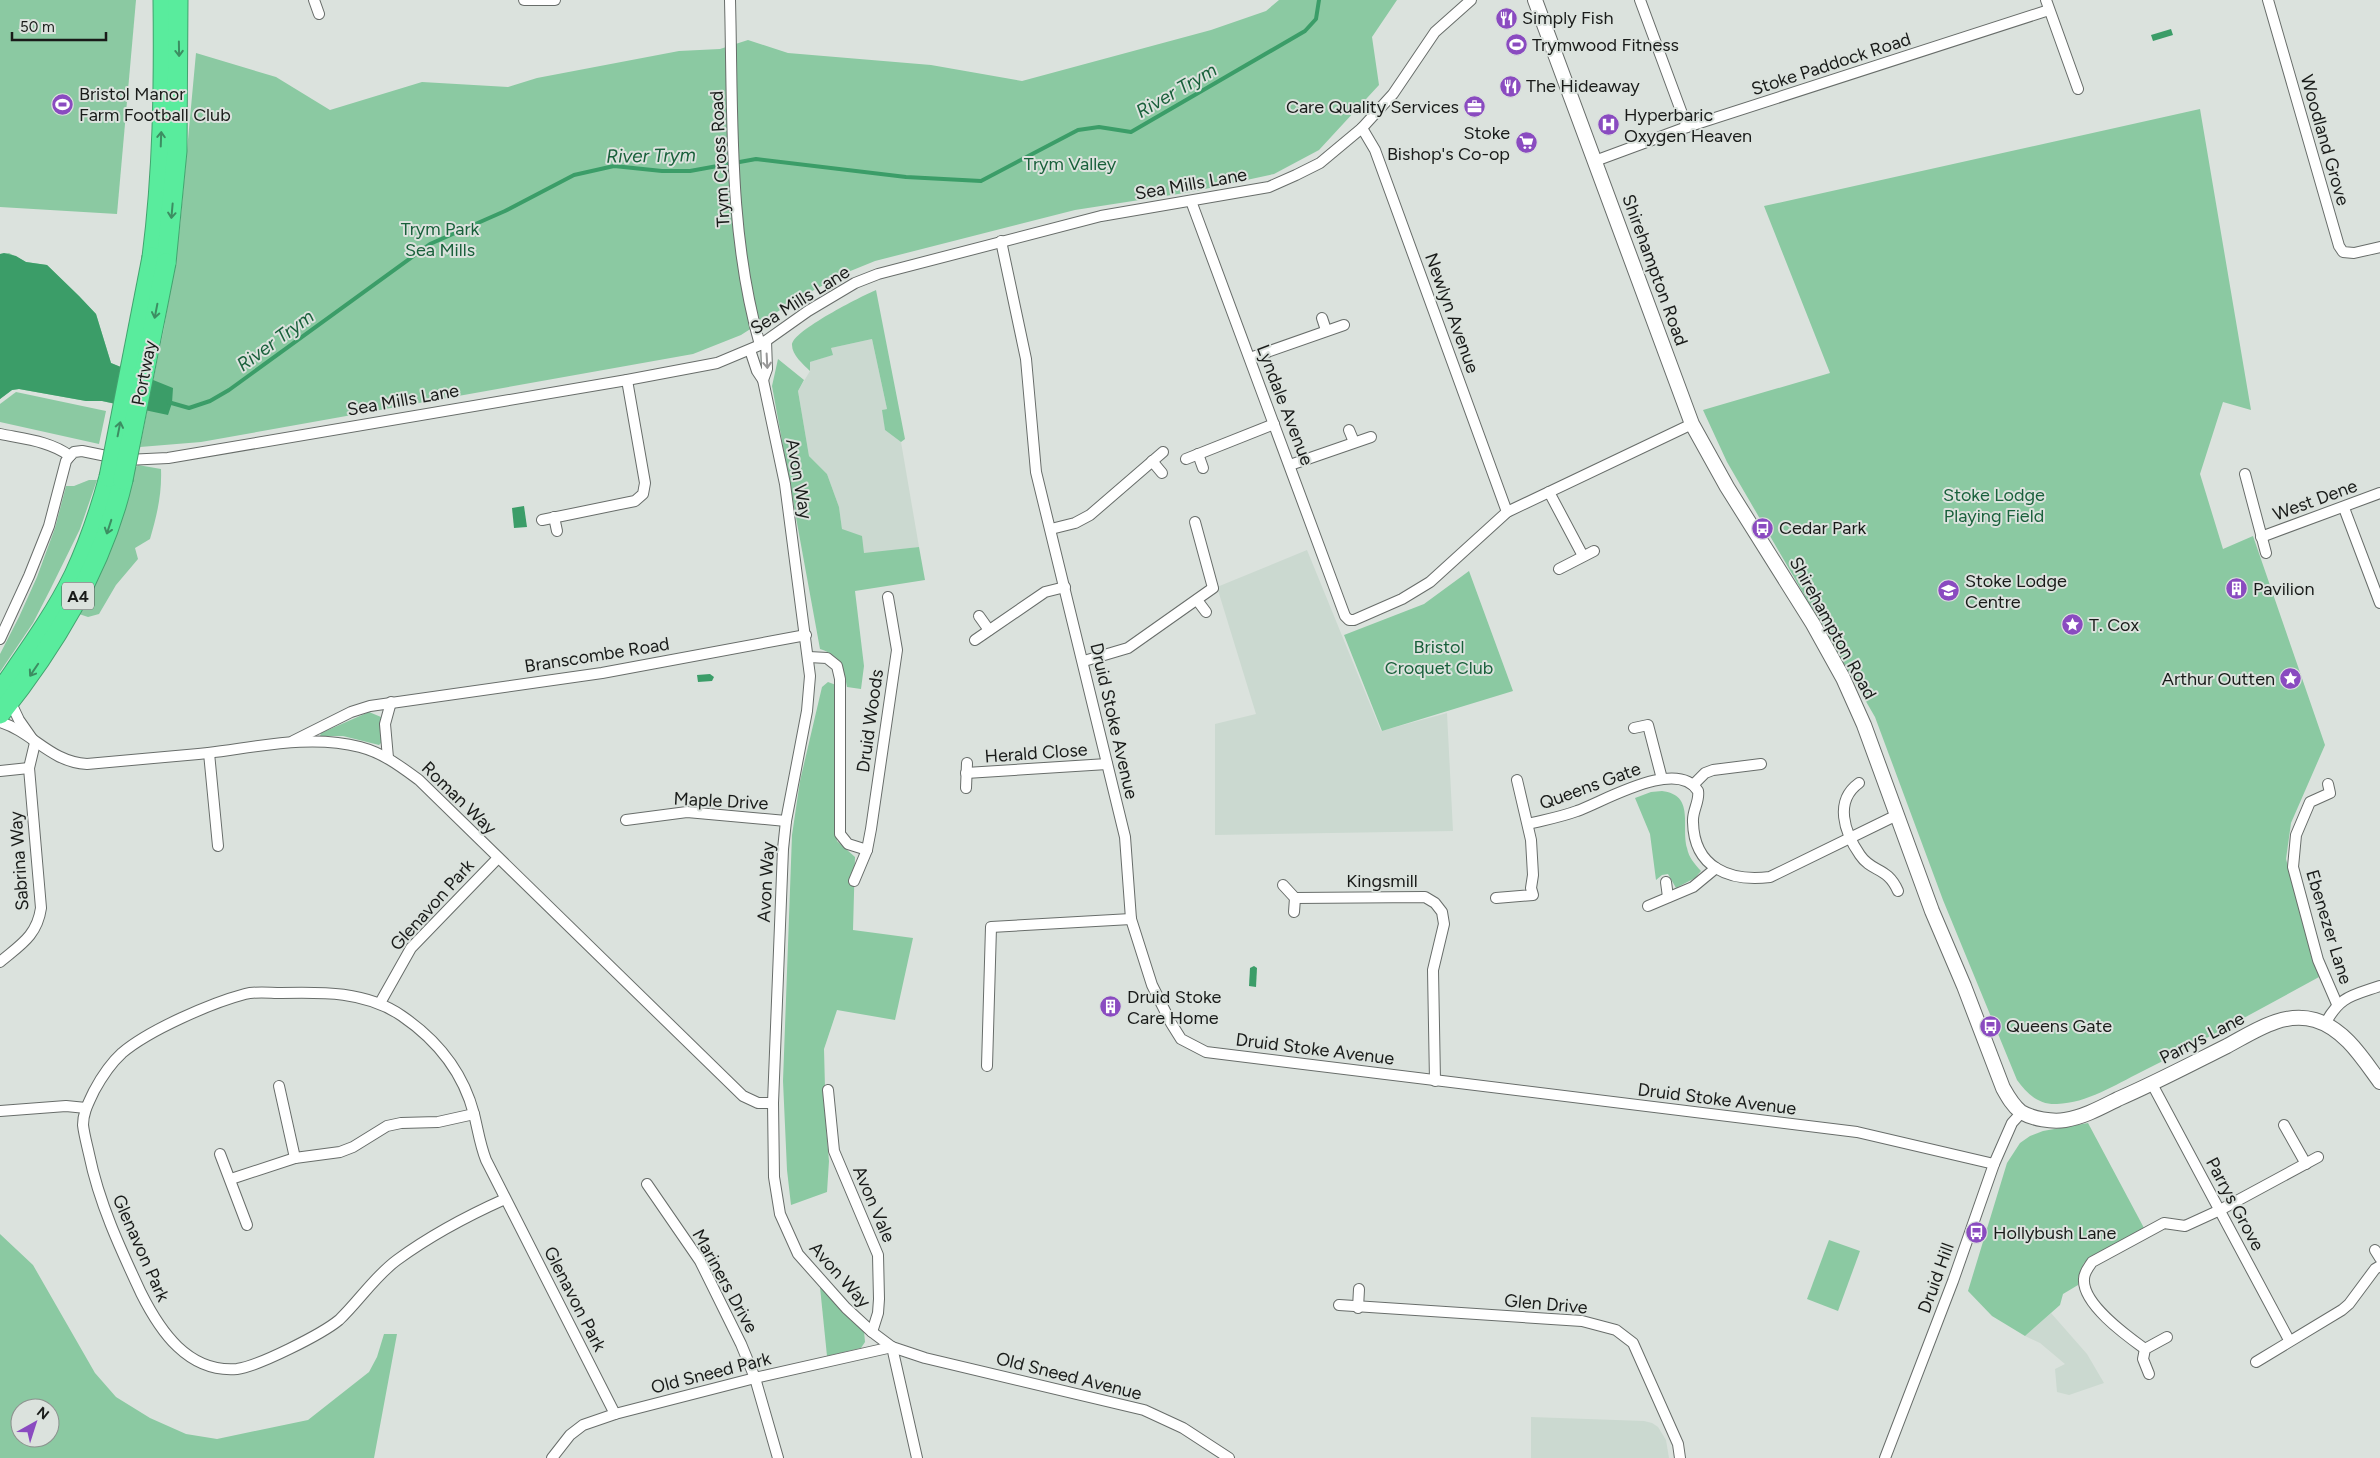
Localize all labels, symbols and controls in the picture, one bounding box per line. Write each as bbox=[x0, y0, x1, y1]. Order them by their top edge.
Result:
restaurant icon: Simply Fish bbox=[1494, 6, 1518, 30]
place label: Simply Fish bbox=[1522, 7, 1613, 29]
scale bar bbox=[12, 10, 106, 42]
text: 50 m bbox=[20, 18, 55, 36]
street label: Stoke Paddock Road bbox=[1748, 28, 1914, 100]
sports icon: Trymwood Fitness bbox=[1504, 33, 1528, 57]
place label: Trymwood Fitness bbox=[1532, 34, 1679, 56]
one-way arrow bbox=[174, 40, 183, 56]
water label: River Trym bbox=[1132, 58, 1221, 123]
street label: Woodland Grove bbox=[2296, 72, 2354, 208]
restaurant icon: The Hideaway bbox=[1498, 74, 1522, 98]
place label: The Hideaway bbox=[1526, 75, 1640, 97]
place label: Bristol Manor Farm Football Club bbox=[79, 83, 231, 126]
street label: Trym Cross Road bbox=[705, 90, 735, 228]
sports icon: Bristol Manor Farm Football Club bbox=[51, 92, 75, 116]
office icon: Care Quality Services bbox=[1463, 95, 1487, 119]
place label: Care Quality Services bbox=[1286, 96, 1459, 118]
place label: Hyperbaric Oxygen Heaven bbox=[1624, 104, 1752, 147]
hospital icon: Hyperbaric Oxygen Heaven bbox=[1596, 113, 1620, 137]
place label: Stoke Bishop's Co-op bbox=[1387, 122, 1510, 165]
one-way arrow bbox=[156, 131, 166, 148]
supermarket icon: Stoke Bishop's Co-op bbox=[1514, 131, 1538, 155]
water label: River Trym bbox=[606, 143, 696, 168]
park label: Trym Valley bbox=[1024, 153, 1117, 175]
street label: Sea Mills Lane bbox=[1133, 163, 1249, 205]
street label: Shirehampton Road bbox=[1617, 191, 1693, 349]
one-way arrow bbox=[167, 203, 177, 219]
park label: Trym Park Sea Mills bbox=[401, 218, 480, 261]
street label: Newlyn Avenue bbox=[1420, 250, 1484, 376]
street label: Sea Mills Lane bbox=[746, 261, 854, 339]
one-way arrow bbox=[151, 302, 160, 318]
water label: River Trym bbox=[232, 305, 318, 376]
street label: Portway bbox=[127, 338, 161, 407]
street label: Lyndale Avenue bbox=[1252, 341, 1318, 469]
one-way arrow bbox=[762, 352, 771, 368]
street label: Sea Mills Lane bbox=[345, 379, 461, 421]
one-way arrow bbox=[114, 421, 124, 437]
street label: Avon Way bbox=[781, 437, 817, 521]
street label: West Dene bbox=[2270, 475, 2360, 525]
park label: Stoke Lodge Playing Field bbox=[1943, 484, 2045, 527]
bus stop icon: Cedar Park bbox=[1751, 516, 1775, 540]
place label: Cedar Park bbox=[1779, 517, 1867, 539]
one-way arrow bbox=[104, 519, 114, 535]
street label: Shirehampton Road bbox=[1785, 553, 1881, 703]
place label: Stoke Lodge Centre bbox=[1965, 570, 2067, 613]
building icon: Pavilion bbox=[2225, 577, 2249, 601]
place label: Pavilion bbox=[2253, 578, 2314, 600]
school or university icon: Stoke Lodge Centre bbox=[1937, 579, 1961, 603]
road number: A4 bbox=[62, 582, 94, 610]
place icon: T. Cox bbox=[2061, 613, 2085, 637]
place label: T. Cox bbox=[2089, 614, 2139, 636]
street label: Branscombe Road bbox=[523, 633, 671, 677]
park label: Bristol Croquet Club bbox=[1385, 636, 1493, 679]
street label: Druid Stoke Avenue bbox=[1085, 641, 1143, 801]
one-way arrow bbox=[29, 663, 39, 677]
place icon: Arthur Outten bbox=[2279, 667, 2303, 691]
street label: Druid Woods bbox=[852, 668, 888, 774]
place label: Arthur Outten bbox=[2162, 668, 2275, 690]
street label: Herald Close bbox=[984, 738, 1088, 768]
street label: Roman Way bbox=[417, 757, 501, 840]
street label: Queens Gate bbox=[1536, 757, 1644, 814]
street label: Maple Drive bbox=[673, 788, 769, 814]
street label: Sabrina Way bbox=[5, 810, 33, 912]
street label: Avon Way bbox=[753, 840, 779, 923]
street label: Glenavon Park bbox=[385, 855, 479, 955]
street label: Ebenezer Lane bbox=[2301, 867, 2357, 987]
street label: Kingsmill bbox=[1346, 870, 1418, 892]
place label: Druid Stoke Care Home bbox=[1127, 986, 1221, 1029]
building icon: Druid Stoke Care Home bbox=[1099, 995, 1123, 1019]
street label: Parrys Lane bbox=[2156, 1007, 2248, 1069]
bus stop icon: Queens Gate bbox=[1978, 1014, 2002, 1038]
place label: Queens Gate bbox=[2006, 1015, 2112, 1037]
street label: Druid Stoke Avenue bbox=[1234, 1028, 1396, 1070]
street label: Druid Stoke Avenue bbox=[1636, 1078, 1798, 1120]
street label: Parrys Grove bbox=[2201, 1153, 2269, 1255]
street label: Avon Vale bbox=[848, 1163, 900, 1246]
street label: Glenavon Park bbox=[108, 1191, 175, 1305]
bus stop icon: Hollybush Lane bbox=[1965, 1221, 1989, 1245]
place label: Hollybush Lane bbox=[1993, 1222, 2116, 1244]
street label: Mariners Drive bbox=[687, 1225, 763, 1337]
street label: Avon Way bbox=[805, 1237, 876, 1313]
street label: Druid Hill bbox=[1913, 1240, 1959, 1316]
street label: Glenavon Park bbox=[539, 1243, 611, 1355]
street label: Glen Drive bbox=[1503, 1289, 1589, 1319]
street label: Old Sneed Park bbox=[649, 1347, 774, 1399]
street label: Old Sneed Avenue bbox=[994, 1347, 1144, 1405]
north arrow bbox=[10, 1398, 60, 1448]
text: N bbox=[33, 1403, 52, 1423]

